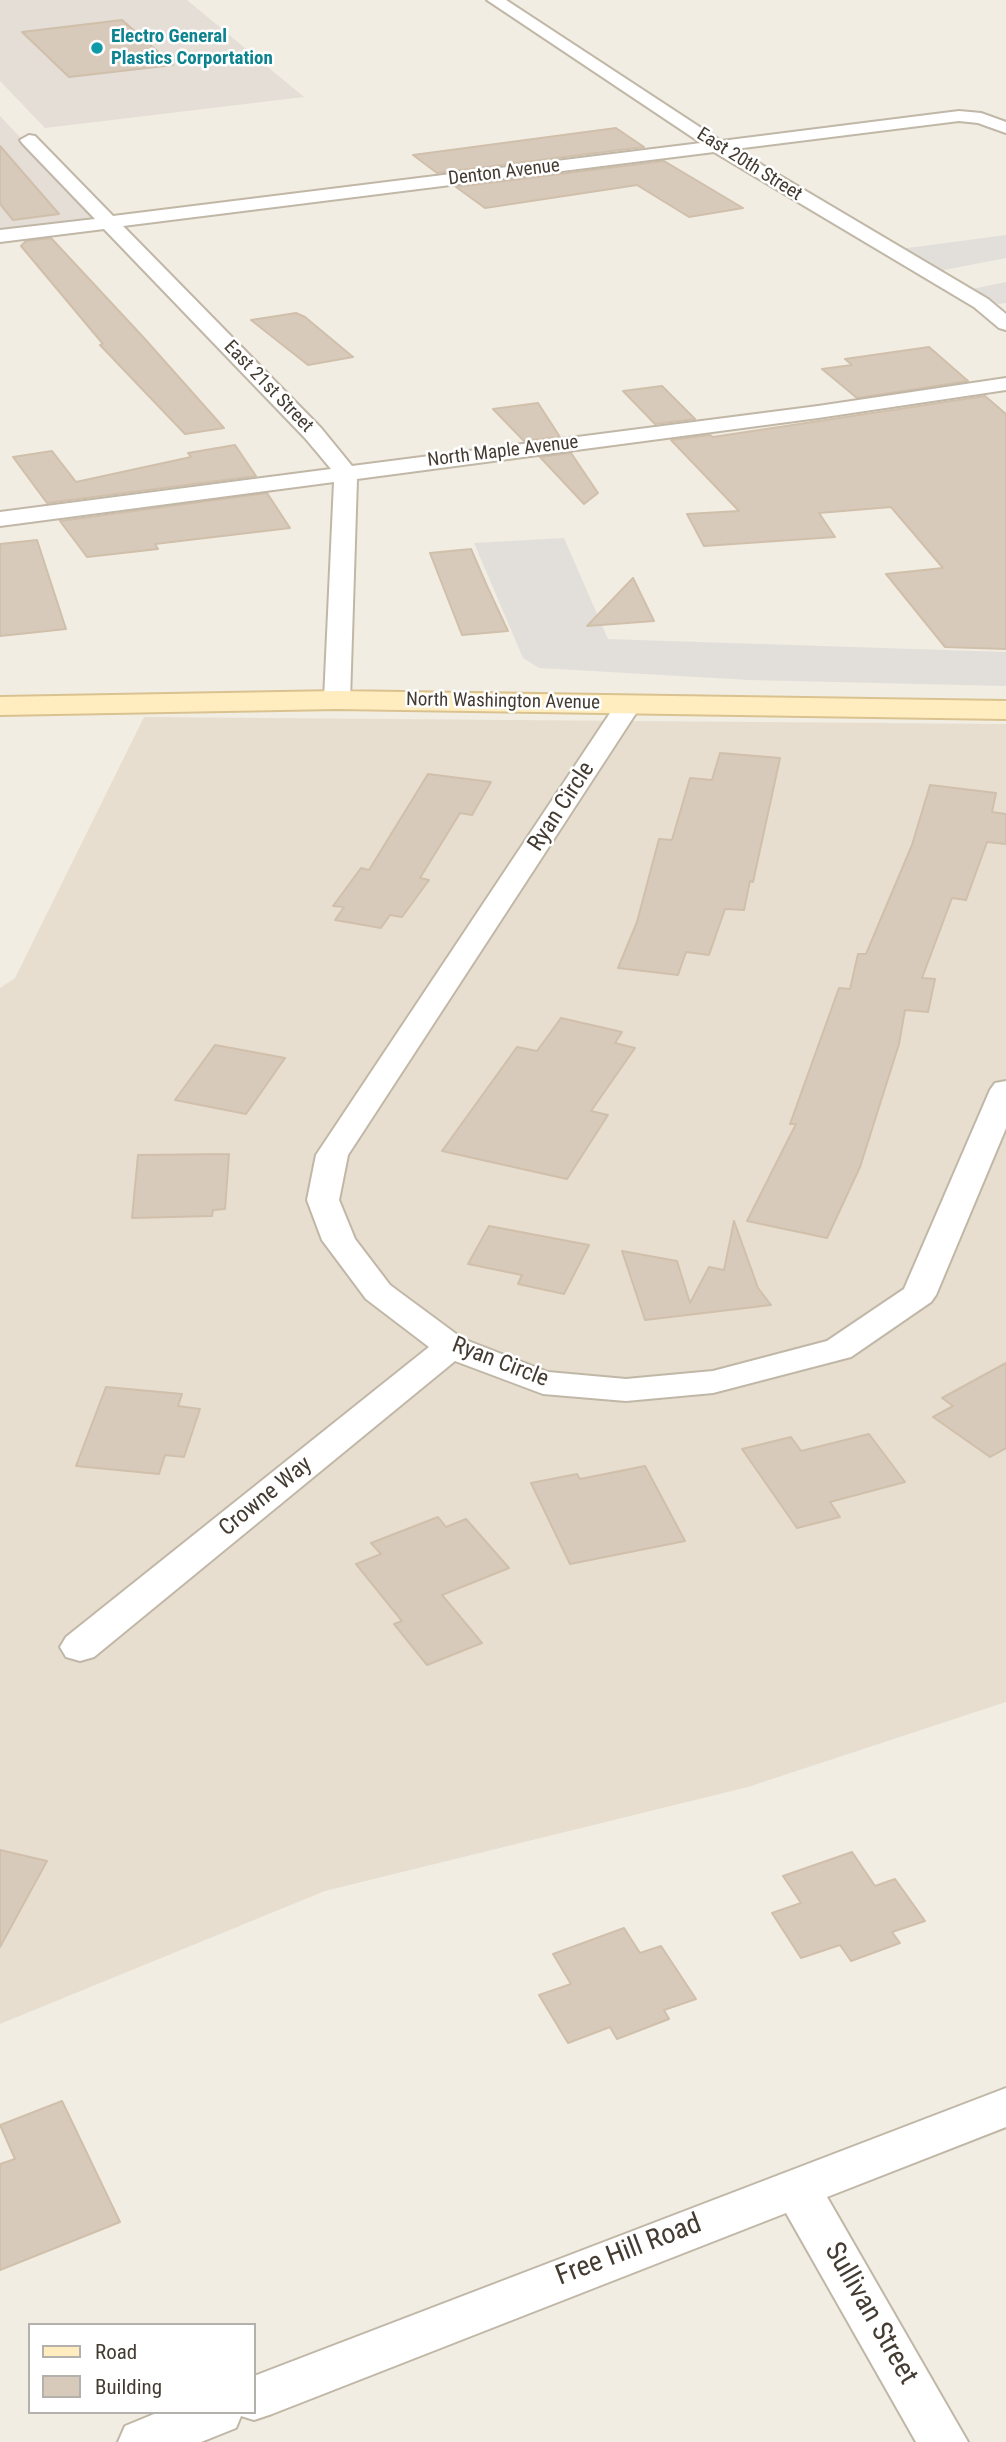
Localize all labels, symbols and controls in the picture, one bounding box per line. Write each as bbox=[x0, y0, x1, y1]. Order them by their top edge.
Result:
place label: Electro General Plastics Corportation bbox=[111, 26, 273, 70]
marker: Electro General Plastics Corportation bbox=[89, 40, 105, 56]
street label: East 20th Street bbox=[692, 124, 806, 206]
street label: Denton Avenue bbox=[447, 155, 561, 191]
street label: East 21st Street bbox=[218, 336, 318, 438]
street label: North Maple Avenue bbox=[426, 431, 580, 473]
street label: North Washington Avenue bbox=[406, 689, 600, 715]
street label: Ryan Circle bbox=[523, 757, 601, 857]
street label: Ryan Circle bbox=[448, 1332, 552, 1394]
street label: Crowne Way bbox=[214, 1451, 318, 1543]
street label: Free Hill Road bbox=[551, 2208, 707, 2294]
street label: Sullivan Street bbox=[816, 2237, 924, 2391]
legend bbox=[28, 2323, 256, 2414]
text: Road bbox=[95, 2340, 137, 2364]
text: Building bbox=[95, 2375, 162, 2399]

